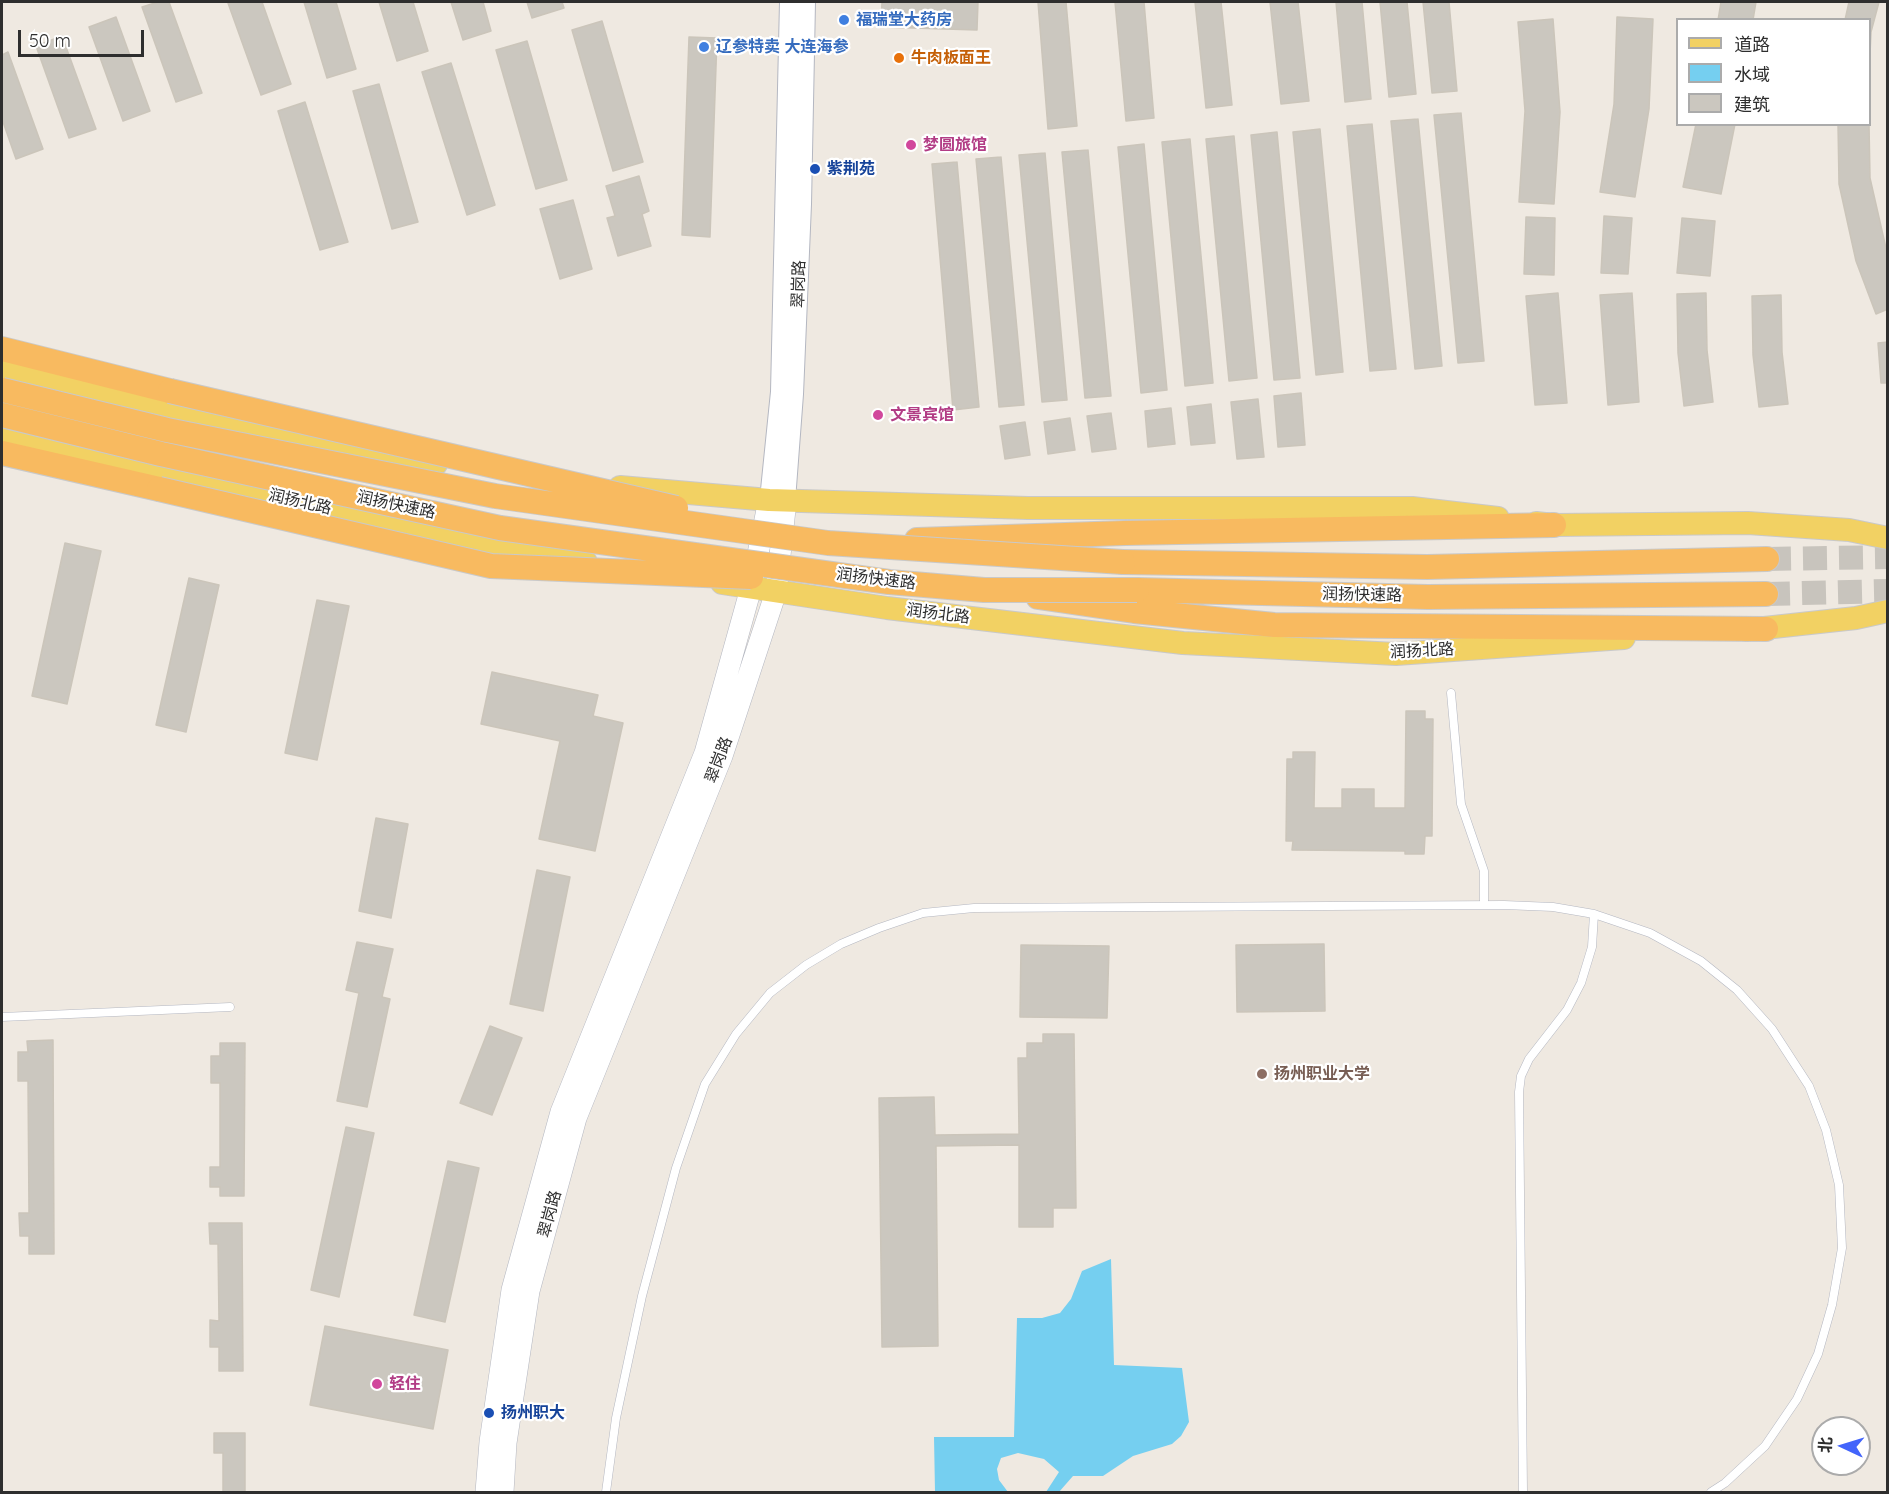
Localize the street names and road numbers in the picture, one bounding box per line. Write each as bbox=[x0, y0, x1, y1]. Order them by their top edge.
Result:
street label: 翠岗路 bbox=[789, 260, 809, 308]
street label: 润扬北路 bbox=[267, 485, 333, 519]
street label: 润扬快速路 bbox=[355, 487, 437, 523]
street label: 润扬快速路 bbox=[835, 565, 917, 593]
street label: 润扬快速路 bbox=[1322, 585, 1402, 605]
street label: 润扬北路 bbox=[905, 601, 971, 627]
street label: 润扬北路 bbox=[1390, 640, 1454, 662]
street label: 翠岗路 bbox=[701, 734, 737, 786]
street label: 翠岗路 bbox=[535, 1188, 565, 1240]

